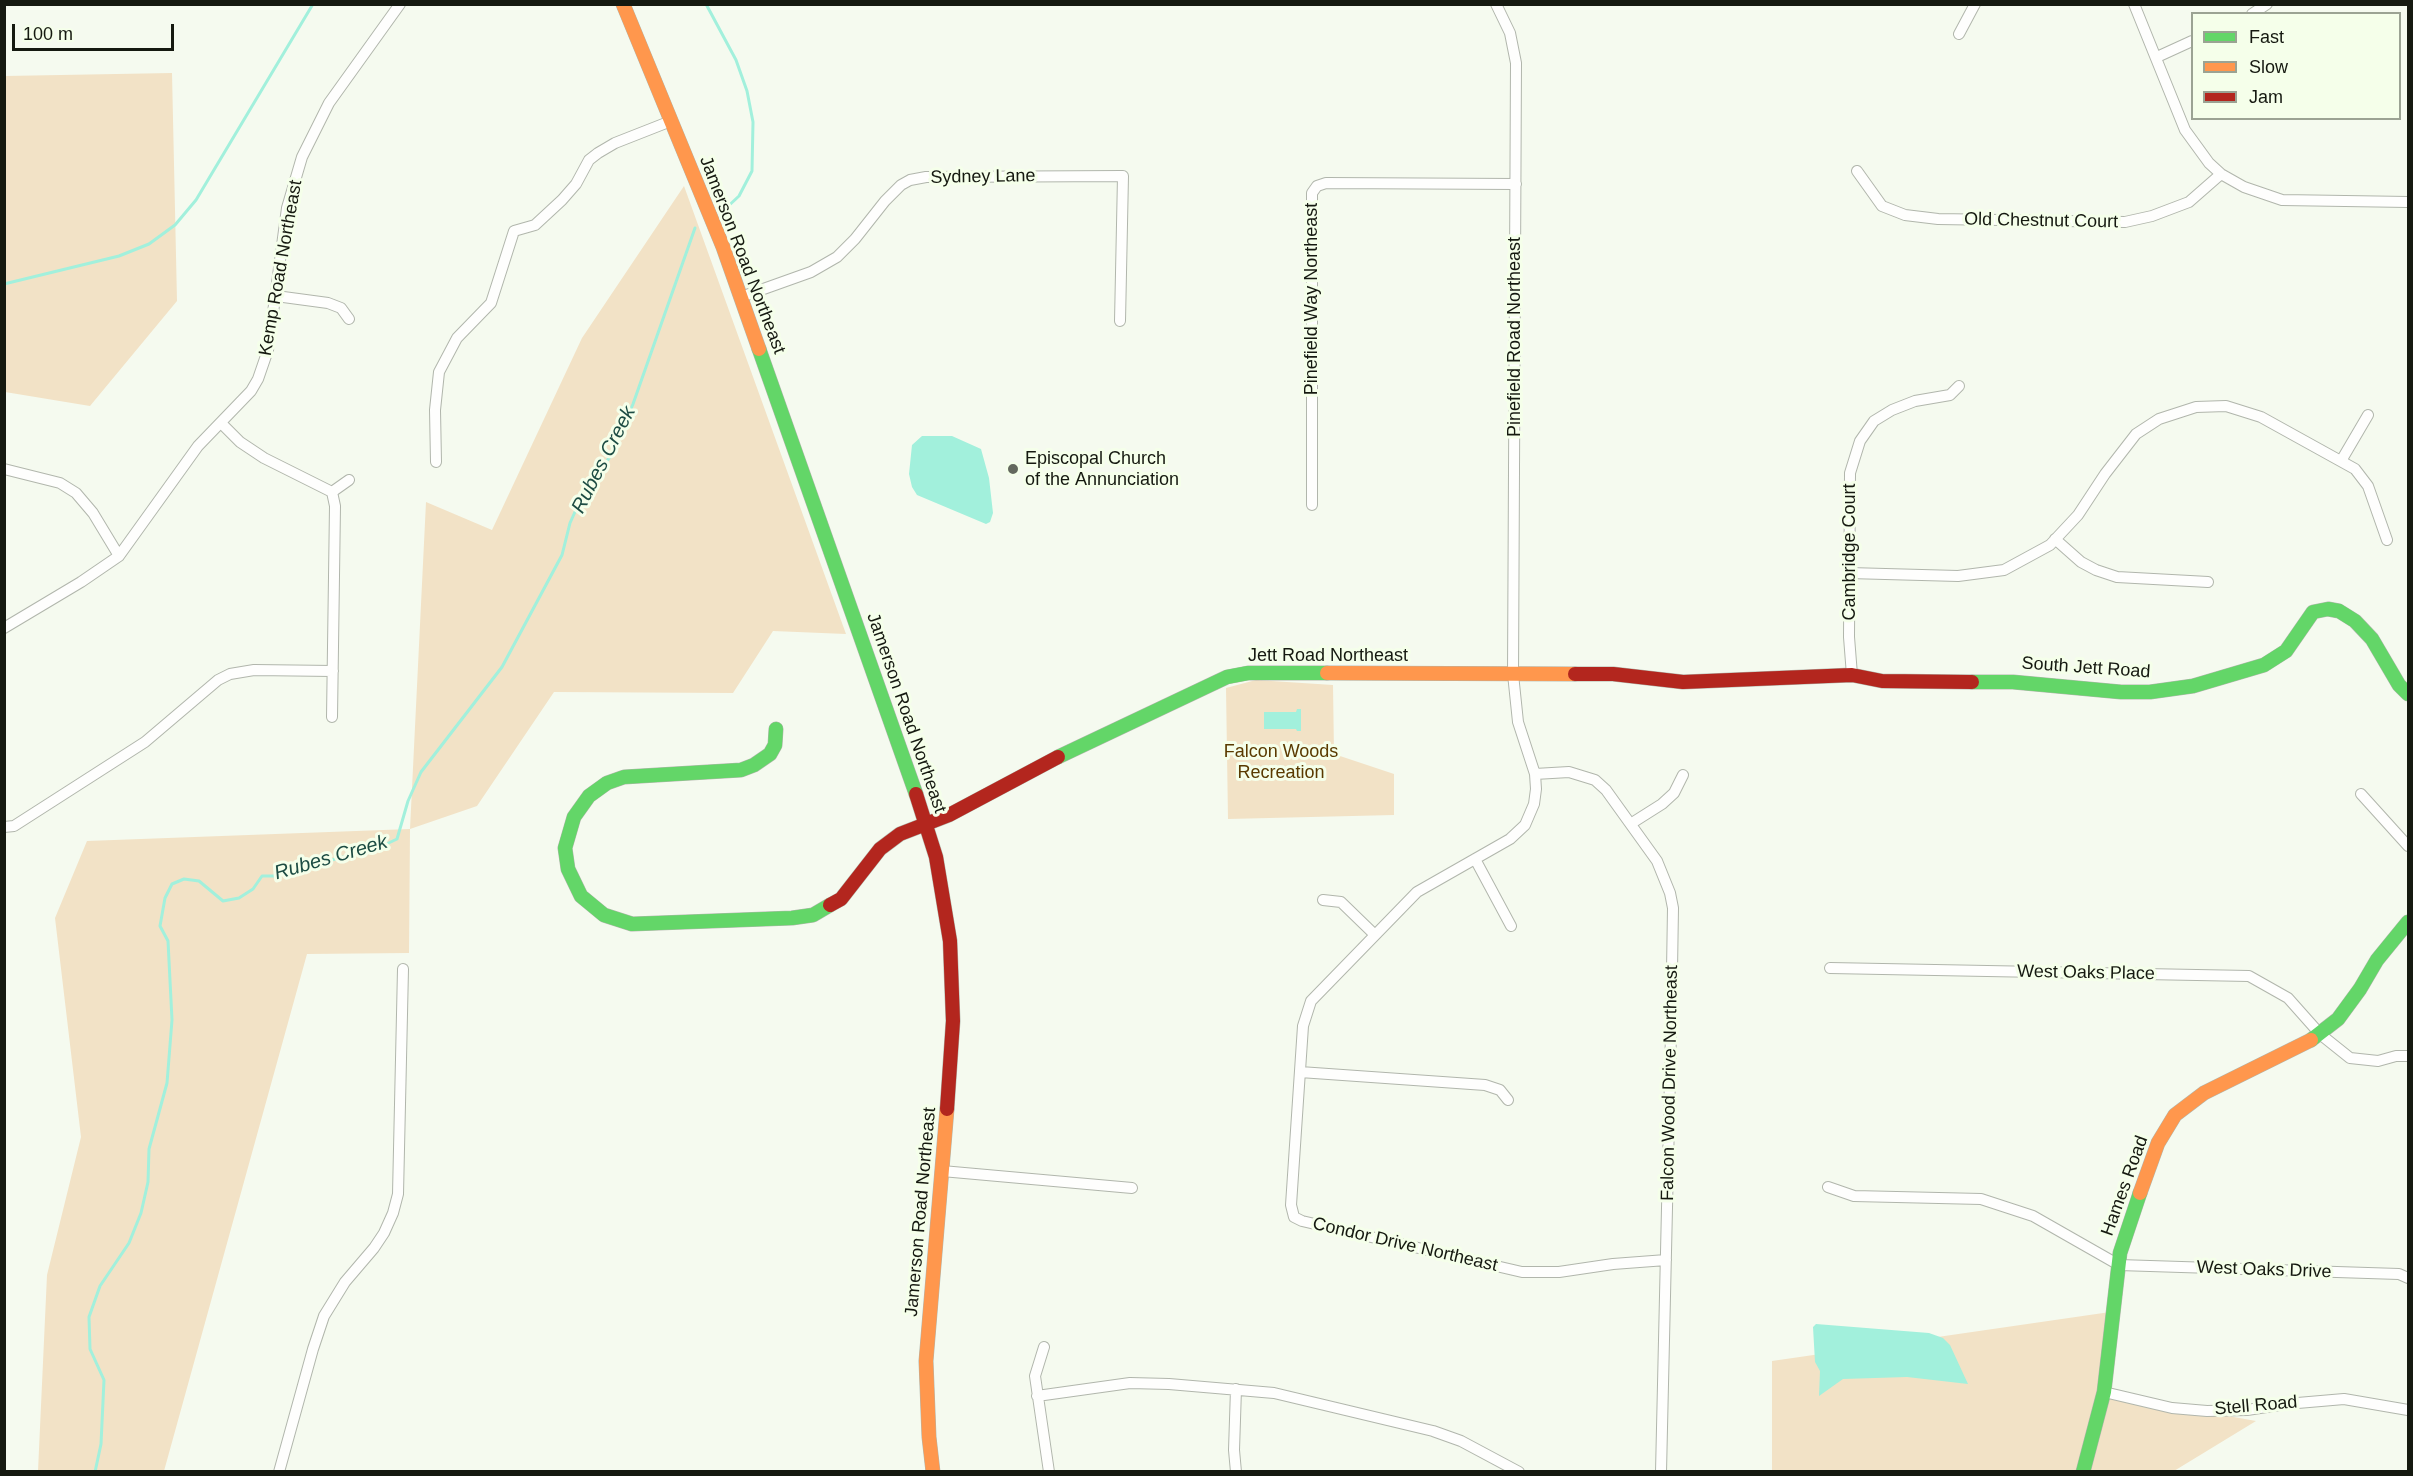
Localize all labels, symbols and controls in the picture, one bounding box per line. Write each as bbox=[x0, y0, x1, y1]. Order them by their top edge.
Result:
scale bar bbox=[15, 12, 177, 50]
legend bbox=[2191, 12, 2401, 120]
text: 100 m bbox=[23, 24, 73, 44]
text: Fast bbox=[2249, 27, 2284, 47]
text: Slow bbox=[2249, 57, 2288, 77]
text: Jam bbox=[2249, 87, 2283, 107]
street label: Jamerson Road Northeast bbox=[694, 153, 790, 357]
street label: Sydney Lane bbox=[930, 165, 1036, 189]
street label: Kemp Road Northeast bbox=[255, 178, 307, 358]
street label: Pinefield Way Northeast bbox=[1301, 203, 1323, 395]
street label: Old Chestnut Court bbox=[1964, 209, 2118, 233]
street label: Pinefield Road Northeast bbox=[1504, 237, 1526, 437]
water label: Rubes Creek bbox=[567, 403, 641, 517]
place label: Episcopal Church of the Annunciation bbox=[1025, 448, 1179, 490]
marker: Episcopal Church of the Annunciation bbox=[1006, 462, 1020, 476]
street label: Cambridge Court bbox=[1839, 483, 1861, 621]
street label: Jamerson Road Northeast bbox=[862, 610, 950, 816]
street label: Jett Road Northeast bbox=[1248, 645, 1408, 667]
street label: South Jett Road bbox=[2021, 653, 2151, 683]
park label: Falcon Woods Recreation bbox=[1224, 741, 1338, 783]
water label: Rubes Creek bbox=[272, 830, 390, 886]
street label: West Oaks Place bbox=[2017, 961, 2155, 985]
street label: Falcon Wood Drive Northeast bbox=[1657, 965, 1683, 1201]
street label: Jamerson Road Northeast bbox=[901, 1106, 941, 1318]
street label: Hames Road bbox=[2097, 1133, 2153, 1239]
street label: Condor Drive Northeast bbox=[1310, 1213, 1500, 1277]
street label: West Oaks Drive bbox=[2196, 1257, 2332, 1283]
street label: Stell Road bbox=[2214, 1392, 2298, 1420]

